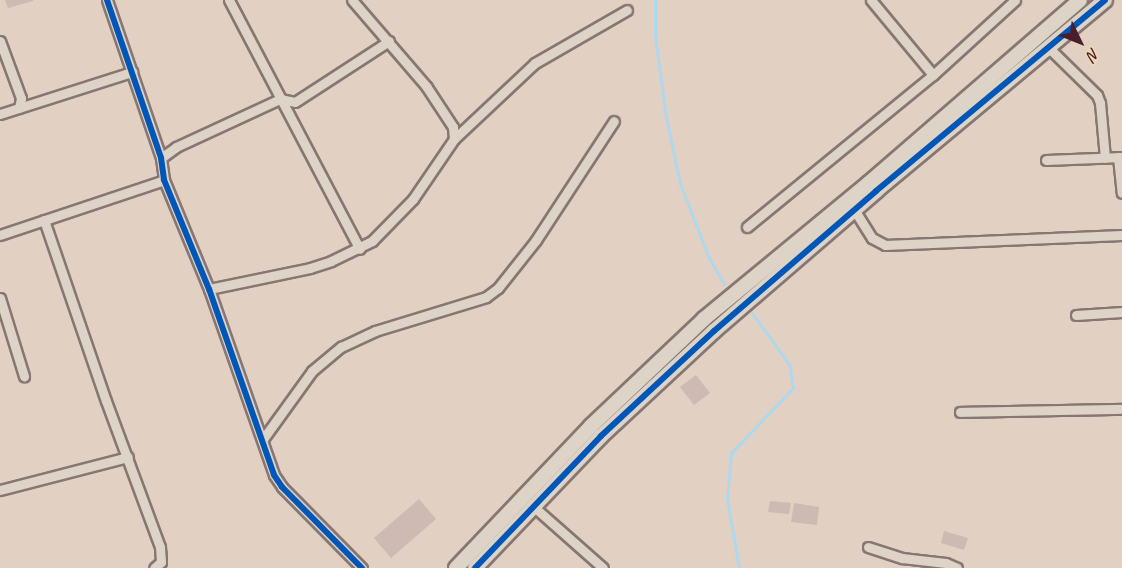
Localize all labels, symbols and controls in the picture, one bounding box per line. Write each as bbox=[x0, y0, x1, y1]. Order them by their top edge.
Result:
north arrow bbox=[1050, 12, 1110, 72]
text: N bbox=[1082, 44, 1104, 65]

